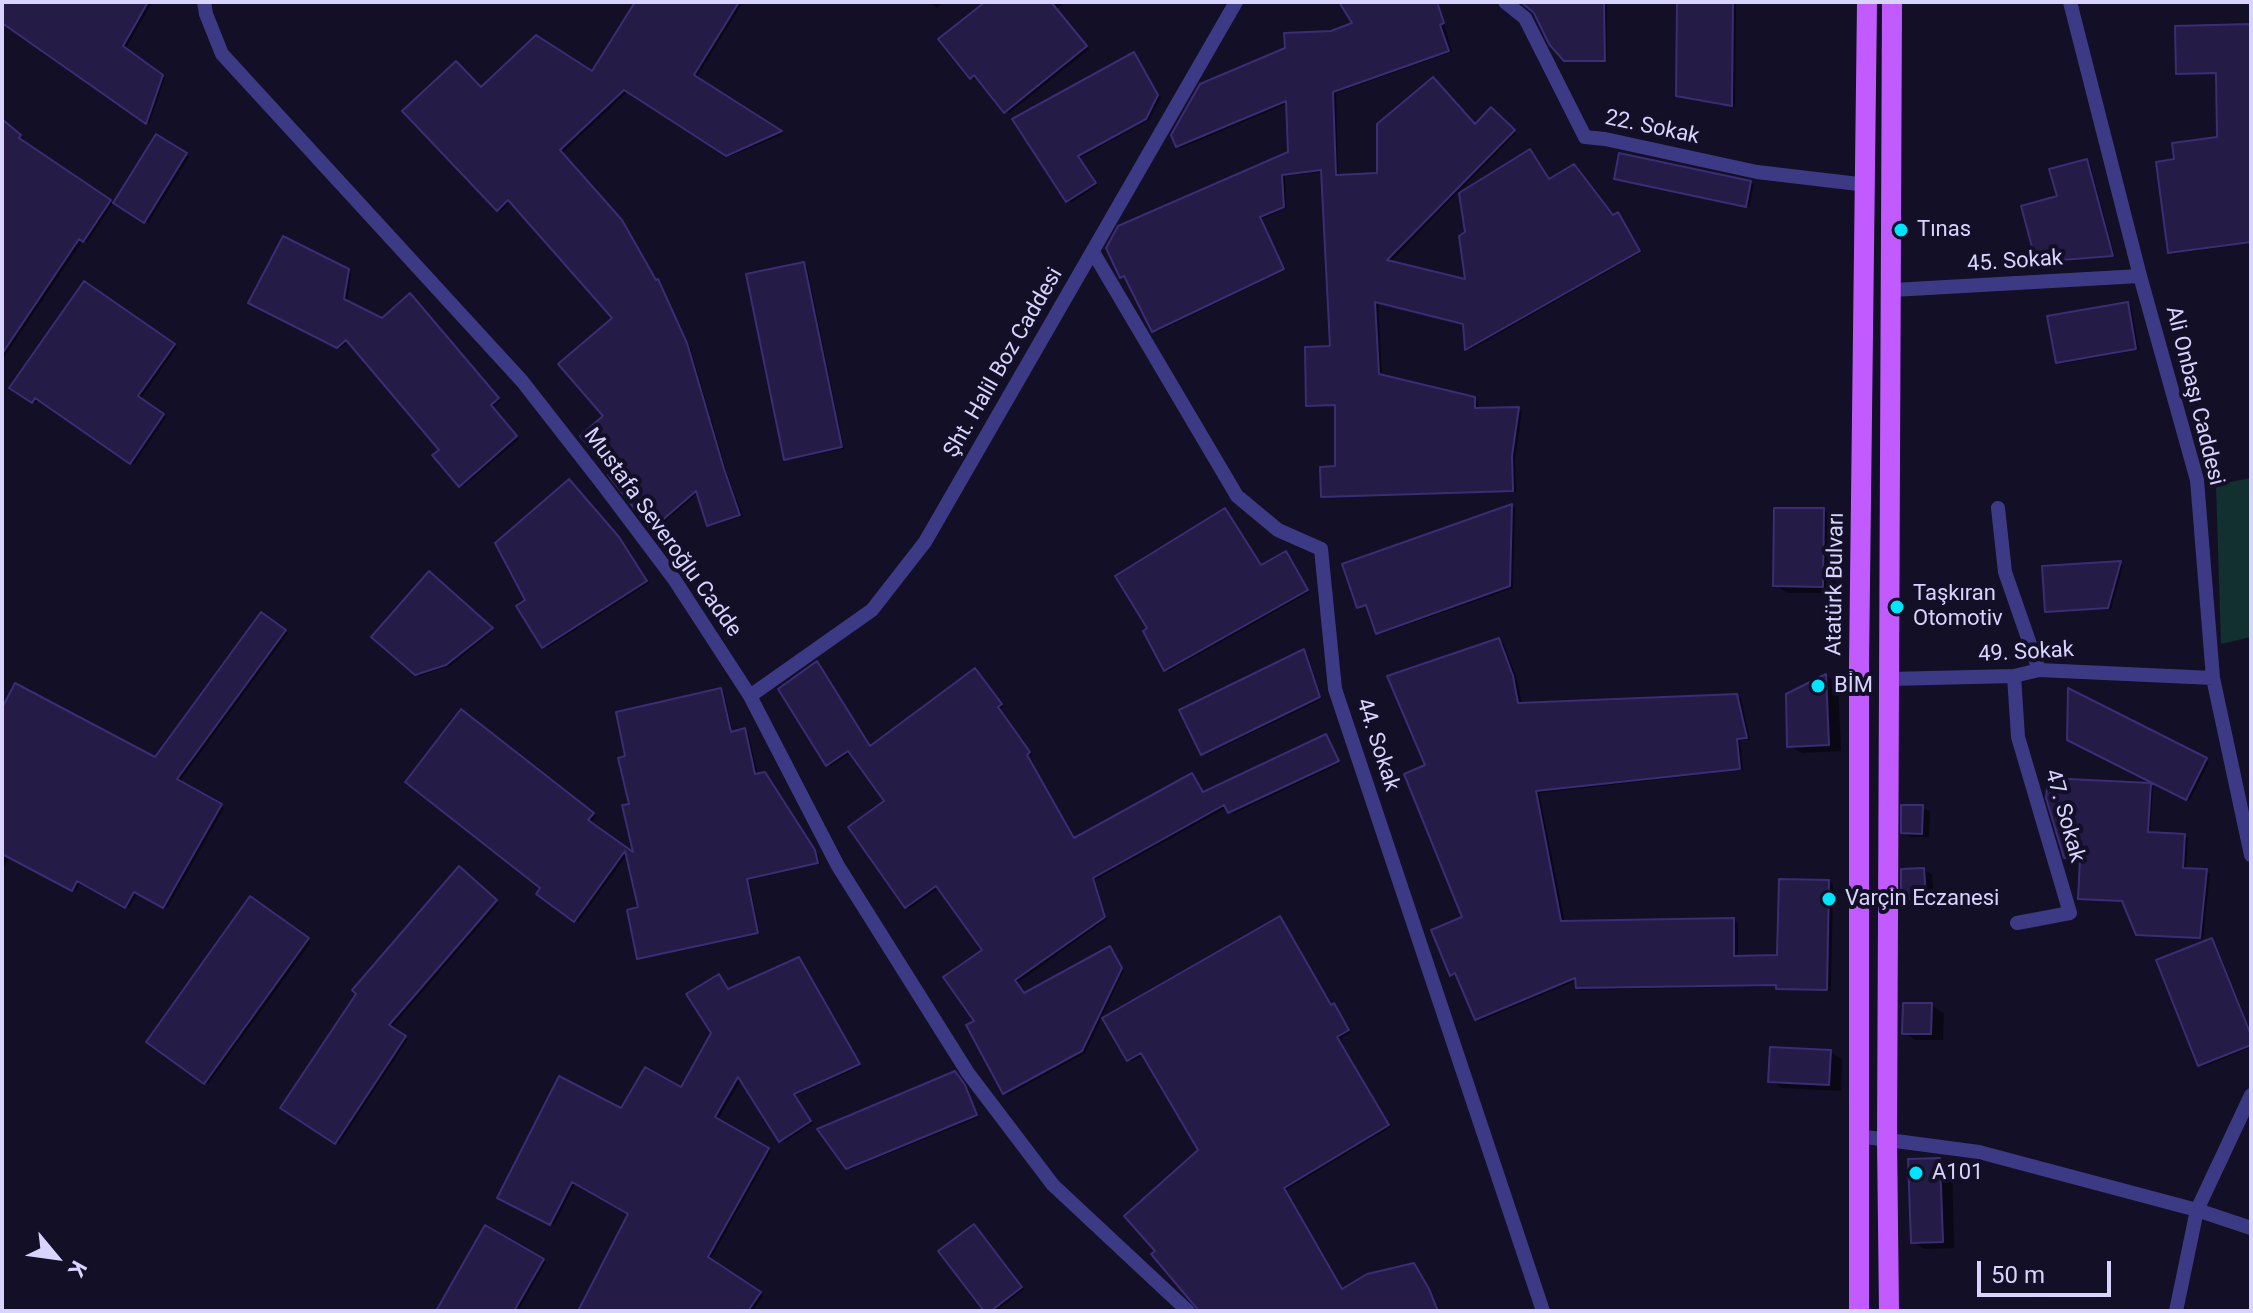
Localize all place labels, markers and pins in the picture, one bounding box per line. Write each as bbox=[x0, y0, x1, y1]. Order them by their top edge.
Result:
place label: Tınas bbox=[1917, 217, 1971, 243]
marker: Tınas bbox=[1892, 221, 1910, 239]
place label: Taşkıran Otomotiv bbox=[1913, 581, 2003, 632]
marker: Taşkıran Otomotiv bbox=[1888, 598, 1906, 616]
place label: BİM bbox=[1834, 673, 1873, 699]
marker: BİM bbox=[1809, 677, 1827, 695]
place label: Varçin Eczanesi bbox=[1845, 886, 1999, 912]
marker: Varçin Eczanesi bbox=[1820, 890, 1838, 908]
place label: A101 bbox=[1932, 1160, 1983, 1186]
marker: A101 bbox=[1907, 1164, 1925, 1182]

